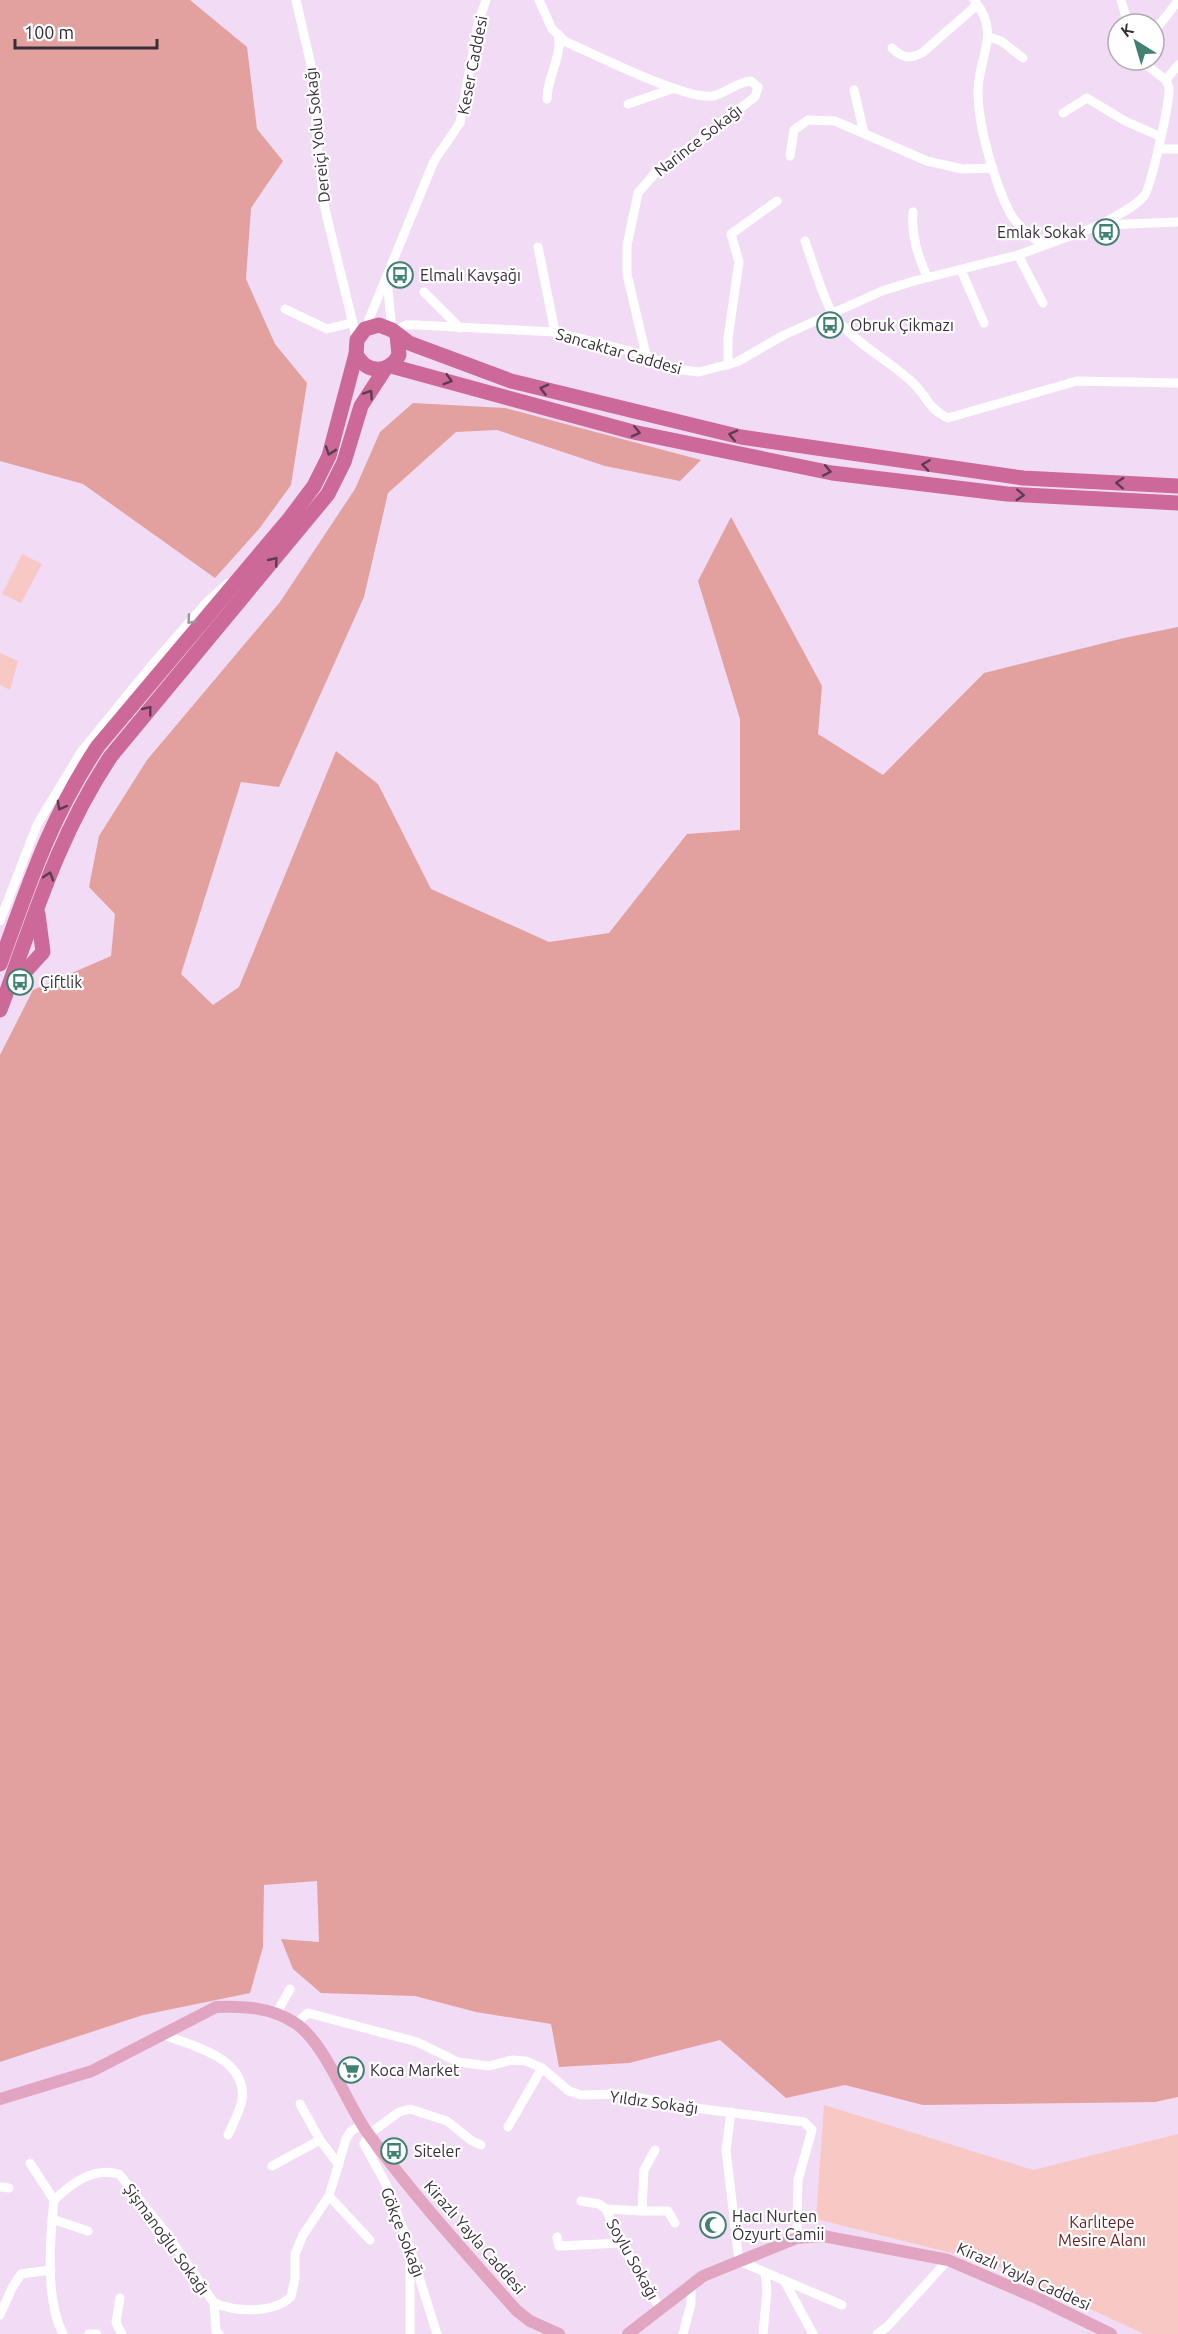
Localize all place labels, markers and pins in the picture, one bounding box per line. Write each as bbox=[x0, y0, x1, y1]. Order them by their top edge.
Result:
bus stop icon: Emlak Sokak bbox=[1091, 217, 1121, 247]
place label: Emlak Sokak bbox=[997, 223, 1086, 241]
bus stop icon: Elmalı Kavşağı bbox=[385, 260, 415, 290]
place label: Elmalı Kavşağı bbox=[420, 266, 521, 284]
bus stop icon: Obruk Çikmazı bbox=[815, 310, 845, 340]
place label: Obruk Çikmazı bbox=[850, 316, 954, 334]
bus stop icon: Çi̇ftli̇k bbox=[5, 967, 35, 997]
place label: Çi̇ftli̇k bbox=[40, 973, 82, 991]
supermarket icon: Koca Market bbox=[336, 2055, 366, 2085]
place label: Koca Market bbox=[370, 2061, 460, 2079]
bus stop icon: Siteler bbox=[379, 2136, 409, 2166]
place label: Siteler bbox=[414, 2142, 460, 2160]
place label: Hacı Nurten Özyurt Camii bbox=[732, 2207, 824, 2243]
mosque icon: Hacı Nurten Özyurt Camii bbox=[698, 2210, 728, 2240]

